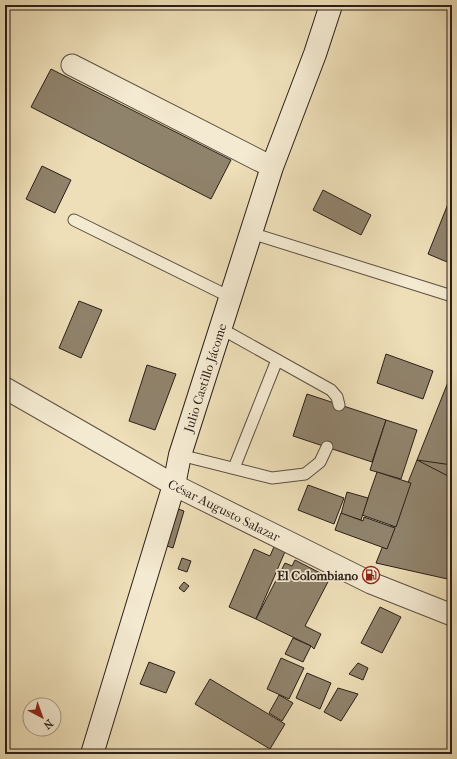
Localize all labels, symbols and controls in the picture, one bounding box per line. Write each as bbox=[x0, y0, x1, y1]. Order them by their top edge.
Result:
street label: Julio Castillo Jácome bbox=[180, 321, 229, 435]
street label: César Augusto Salazar bbox=[166, 476, 283, 544]
fuel station icon: El Colombiano bbox=[361, 565, 381, 585]
place label: El Colombiano bbox=[277, 568, 358, 583]
north arrow bbox=[22, 697, 62, 737]
text: N bbox=[40, 717, 56, 732]

